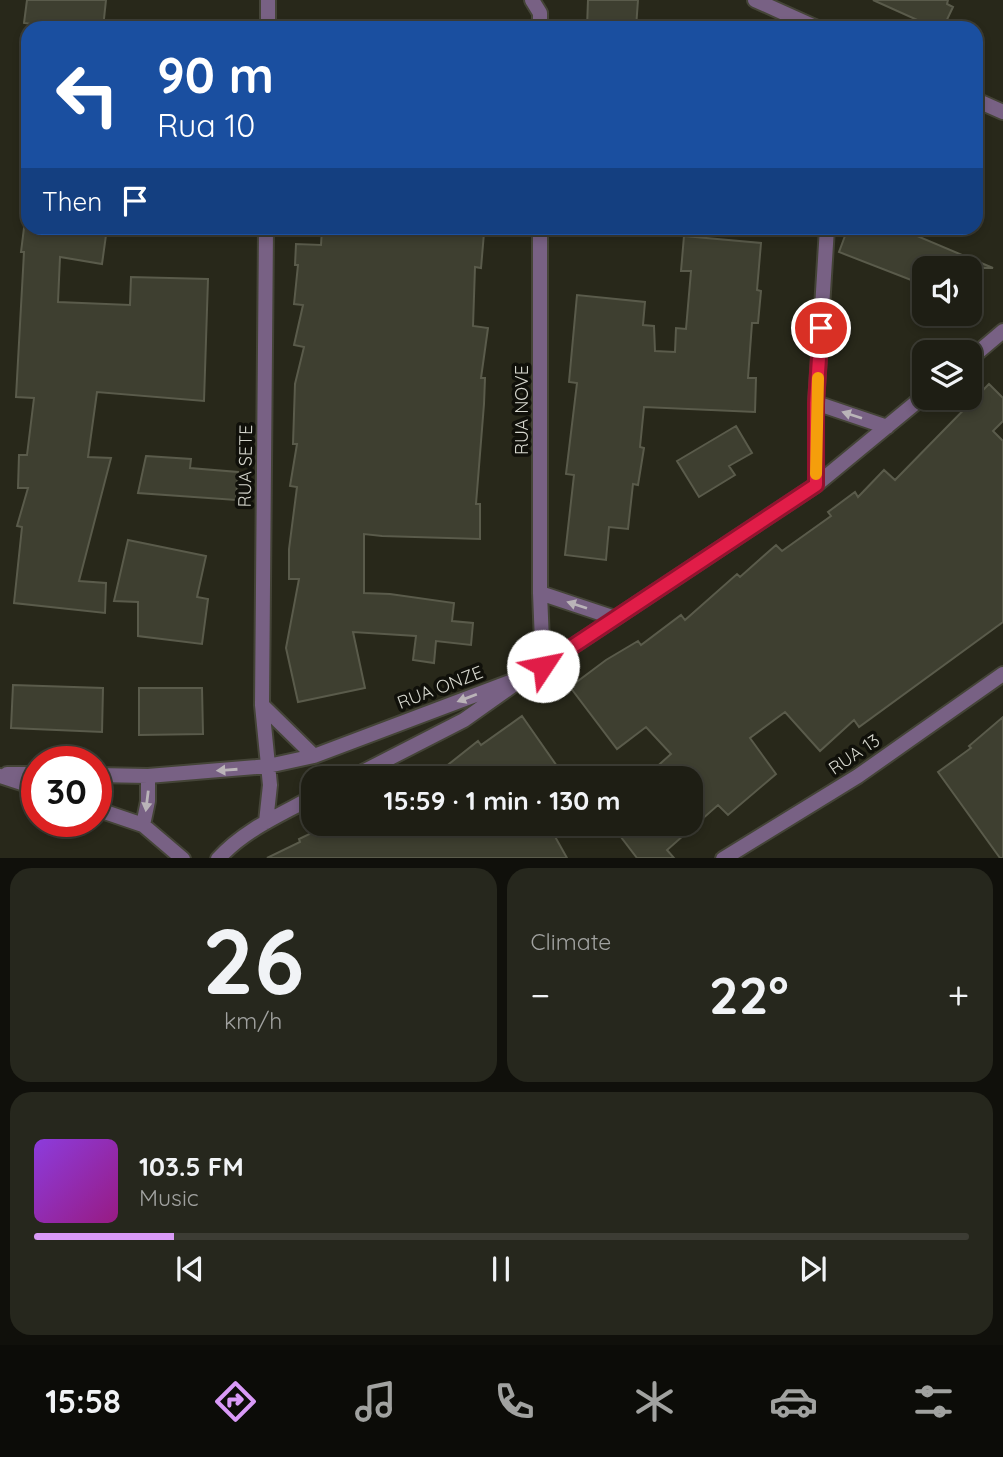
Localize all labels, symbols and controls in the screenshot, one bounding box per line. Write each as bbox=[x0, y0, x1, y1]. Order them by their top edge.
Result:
text: 90 m bbox=[157, 44, 274, 105]
icon: left bbox=[42, 49, 133, 140]
text: Rua 10 bbox=[157, 105, 255, 145]
icon: arrive bbox=[116, 182, 154, 220]
text: Then bbox=[42, 185, 102, 218]
map controls bbox=[912, 256, 982, 410]
button: sound bbox=[912, 256, 982, 326]
pin bbox=[791, 298, 851, 358]
icon: arrive bbox=[802, 309, 840, 347]
button: layers bbox=[912, 340, 982, 410]
street label: RUA NOVE bbox=[510, 365, 533, 455]
one-way arrow bbox=[841, 409, 862, 420]
street label: RUA SETE bbox=[233, 424, 257, 508]
one-way arrow bbox=[567, 599, 588, 610]
position arrow bbox=[506, 629, 580, 703]
street label: RUA ONZE bbox=[394, 660, 486, 714]
one-way arrow bbox=[457, 693, 478, 704]
street label: RUA 13 bbox=[824, 728, 884, 780]
speed limit sign: 30 bbox=[21, 746, 112, 837]
one-way arrow bbox=[216, 765, 238, 776]
text: 15:59 · 1 min · 130 m bbox=[384, 784, 620, 817]
one-way arrow bbox=[141, 790, 152, 812]
text: 26 bbox=[202, 903, 304, 1017]
text: Climate bbox=[531, 927, 611, 956]
text: 22° bbox=[709, 962, 789, 1027]
text: − bbox=[531, 971, 550, 1019]
text: + bbox=[948, 971, 969, 1019]
text: km/h bbox=[224, 1006, 282, 1035]
text: 103.5 FM bbox=[139, 1150, 244, 1183]
text: Music bbox=[139, 1183, 199, 1212]
icon: previous bbox=[171, 1250, 209, 1288]
icon: pause bbox=[482, 1250, 520, 1288]
icon: next bbox=[794, 1250, 832, 1288]
icon: directions bbox=[211, 1377, 260, 1426]
icon: music bbox=[351, 1377, 400, 1426]
icon: phone bbox=[490, 1377, 539, 1426]
icon: climate bbox=[630, 1377, 679, 1426]
icon: car bbox=[769, 1377, 818, 1426]
icon: filters bbox=[909, 1377, 958, 1426]
text: 15:58 bbox=[45, 1381, 121, 1421]

